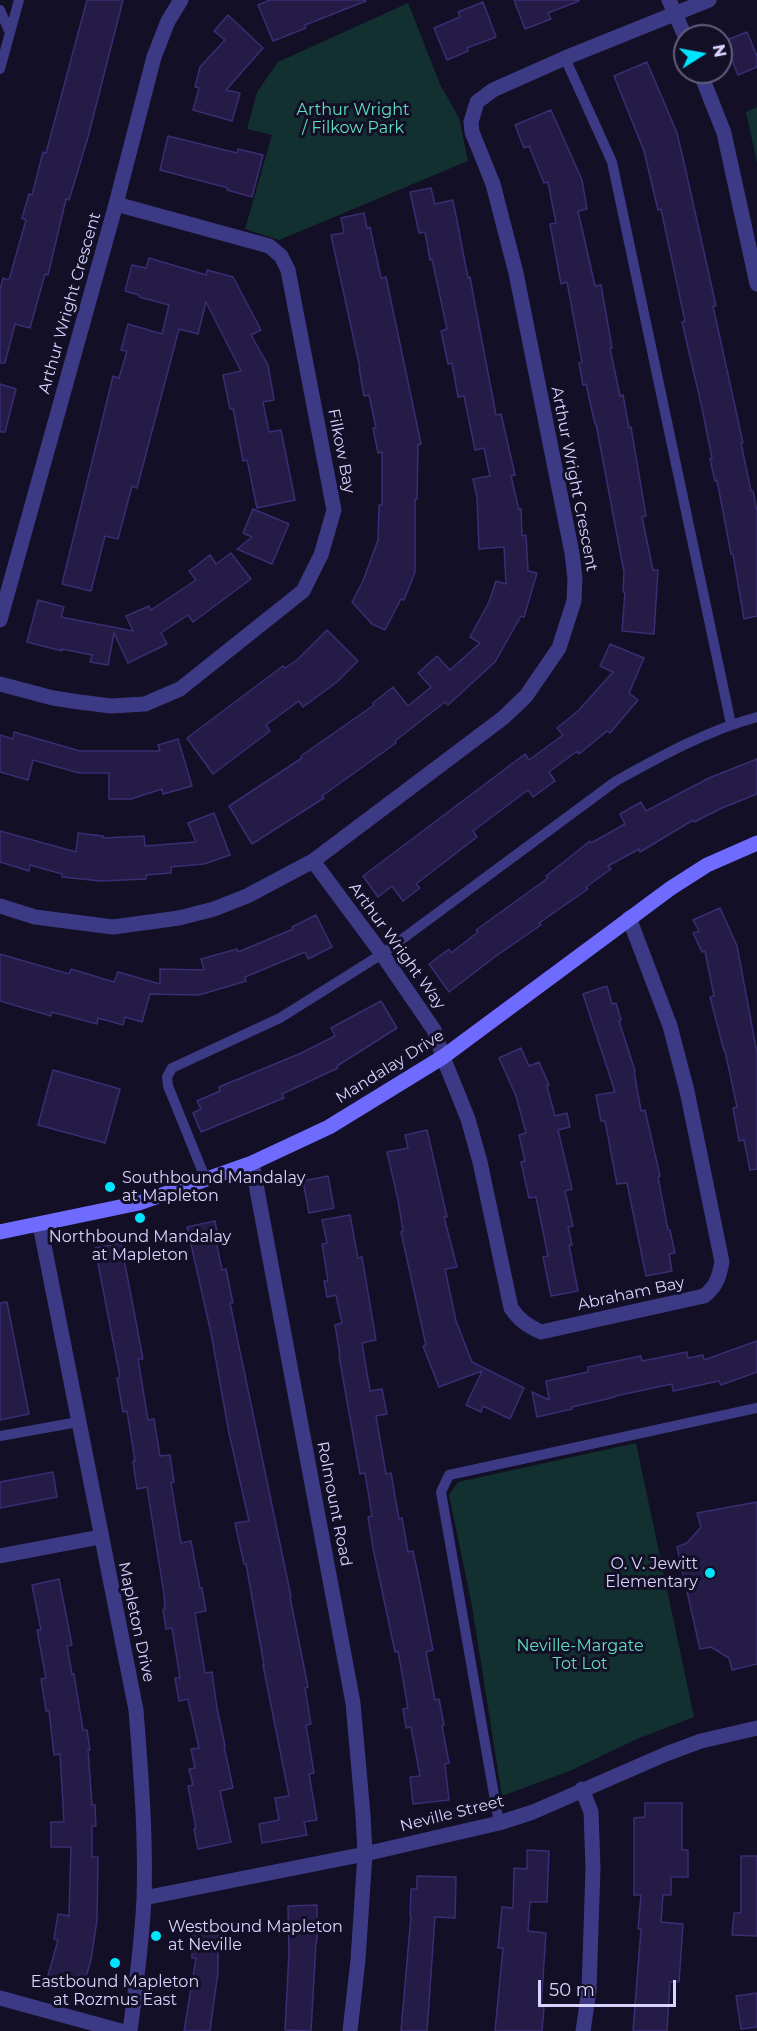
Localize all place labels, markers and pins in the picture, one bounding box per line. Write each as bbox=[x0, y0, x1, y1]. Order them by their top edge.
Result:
place label: Southbound Mandalay at Mapleton bbox=[122, 1168, 305, 1206]
marker: Southbound Mandalay at Mapleton bbox=[103, 1180, 117, 1194]
marker: Northbound Mandalay at Mapleton bbox=[133, 1211, 147, 1225]
place label: Northbound Mandalay at Mapleton bbox=[49, 1227, 231, 1265]
place label: O. V. Jewitt Elementary bbox=[605, 1554, 698, 1592]
marker: O. V. Jewitt Elementary bbox=[703, 1566, 717, 1580]
place label: Westbound Mapleton at Neville bbox=[168, 1917, 343, 1955]
marker: Westbound Mapleton at Neville bbox=[149, 1929, 163, 1943]
marker: Eastbound Mapleton at Rozmus East bbox=[108, 1956, 122, 1970]
place label: Eastbound Mapleton at Rozmus East bbox=[31, 1972, 199, 2010]

